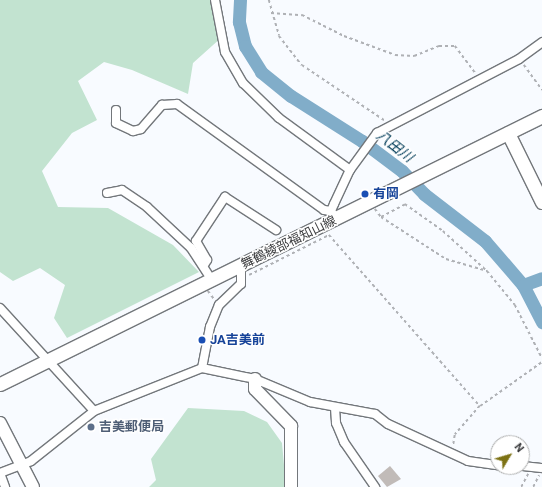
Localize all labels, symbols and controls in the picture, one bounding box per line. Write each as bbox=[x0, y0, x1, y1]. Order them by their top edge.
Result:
water label: 八田川 bbox=[373, 126, 417, 166]
place label: 有岡 bbox=[373, 186, 399, 202]
marker: 有岡 bbox=[360, 189, 370, 199]
street label: 舞鶴綾部福知山線 bbox=[239, 213, 339, 273]
place label: JA吉美前 bbox=[210, 332, 265, 348]
marker: JA吉美前 bbox=[197, 335, 207, 345]
place label: 吉美郵便局 bbox=[99, 419, 164, 435]
marker: 吉美郵便局 bbox=[86, 422, 96, 432]
north arrow bbox=[490, 435, 530, 475]
text: N bbox=[512, 441, 527, 455]

